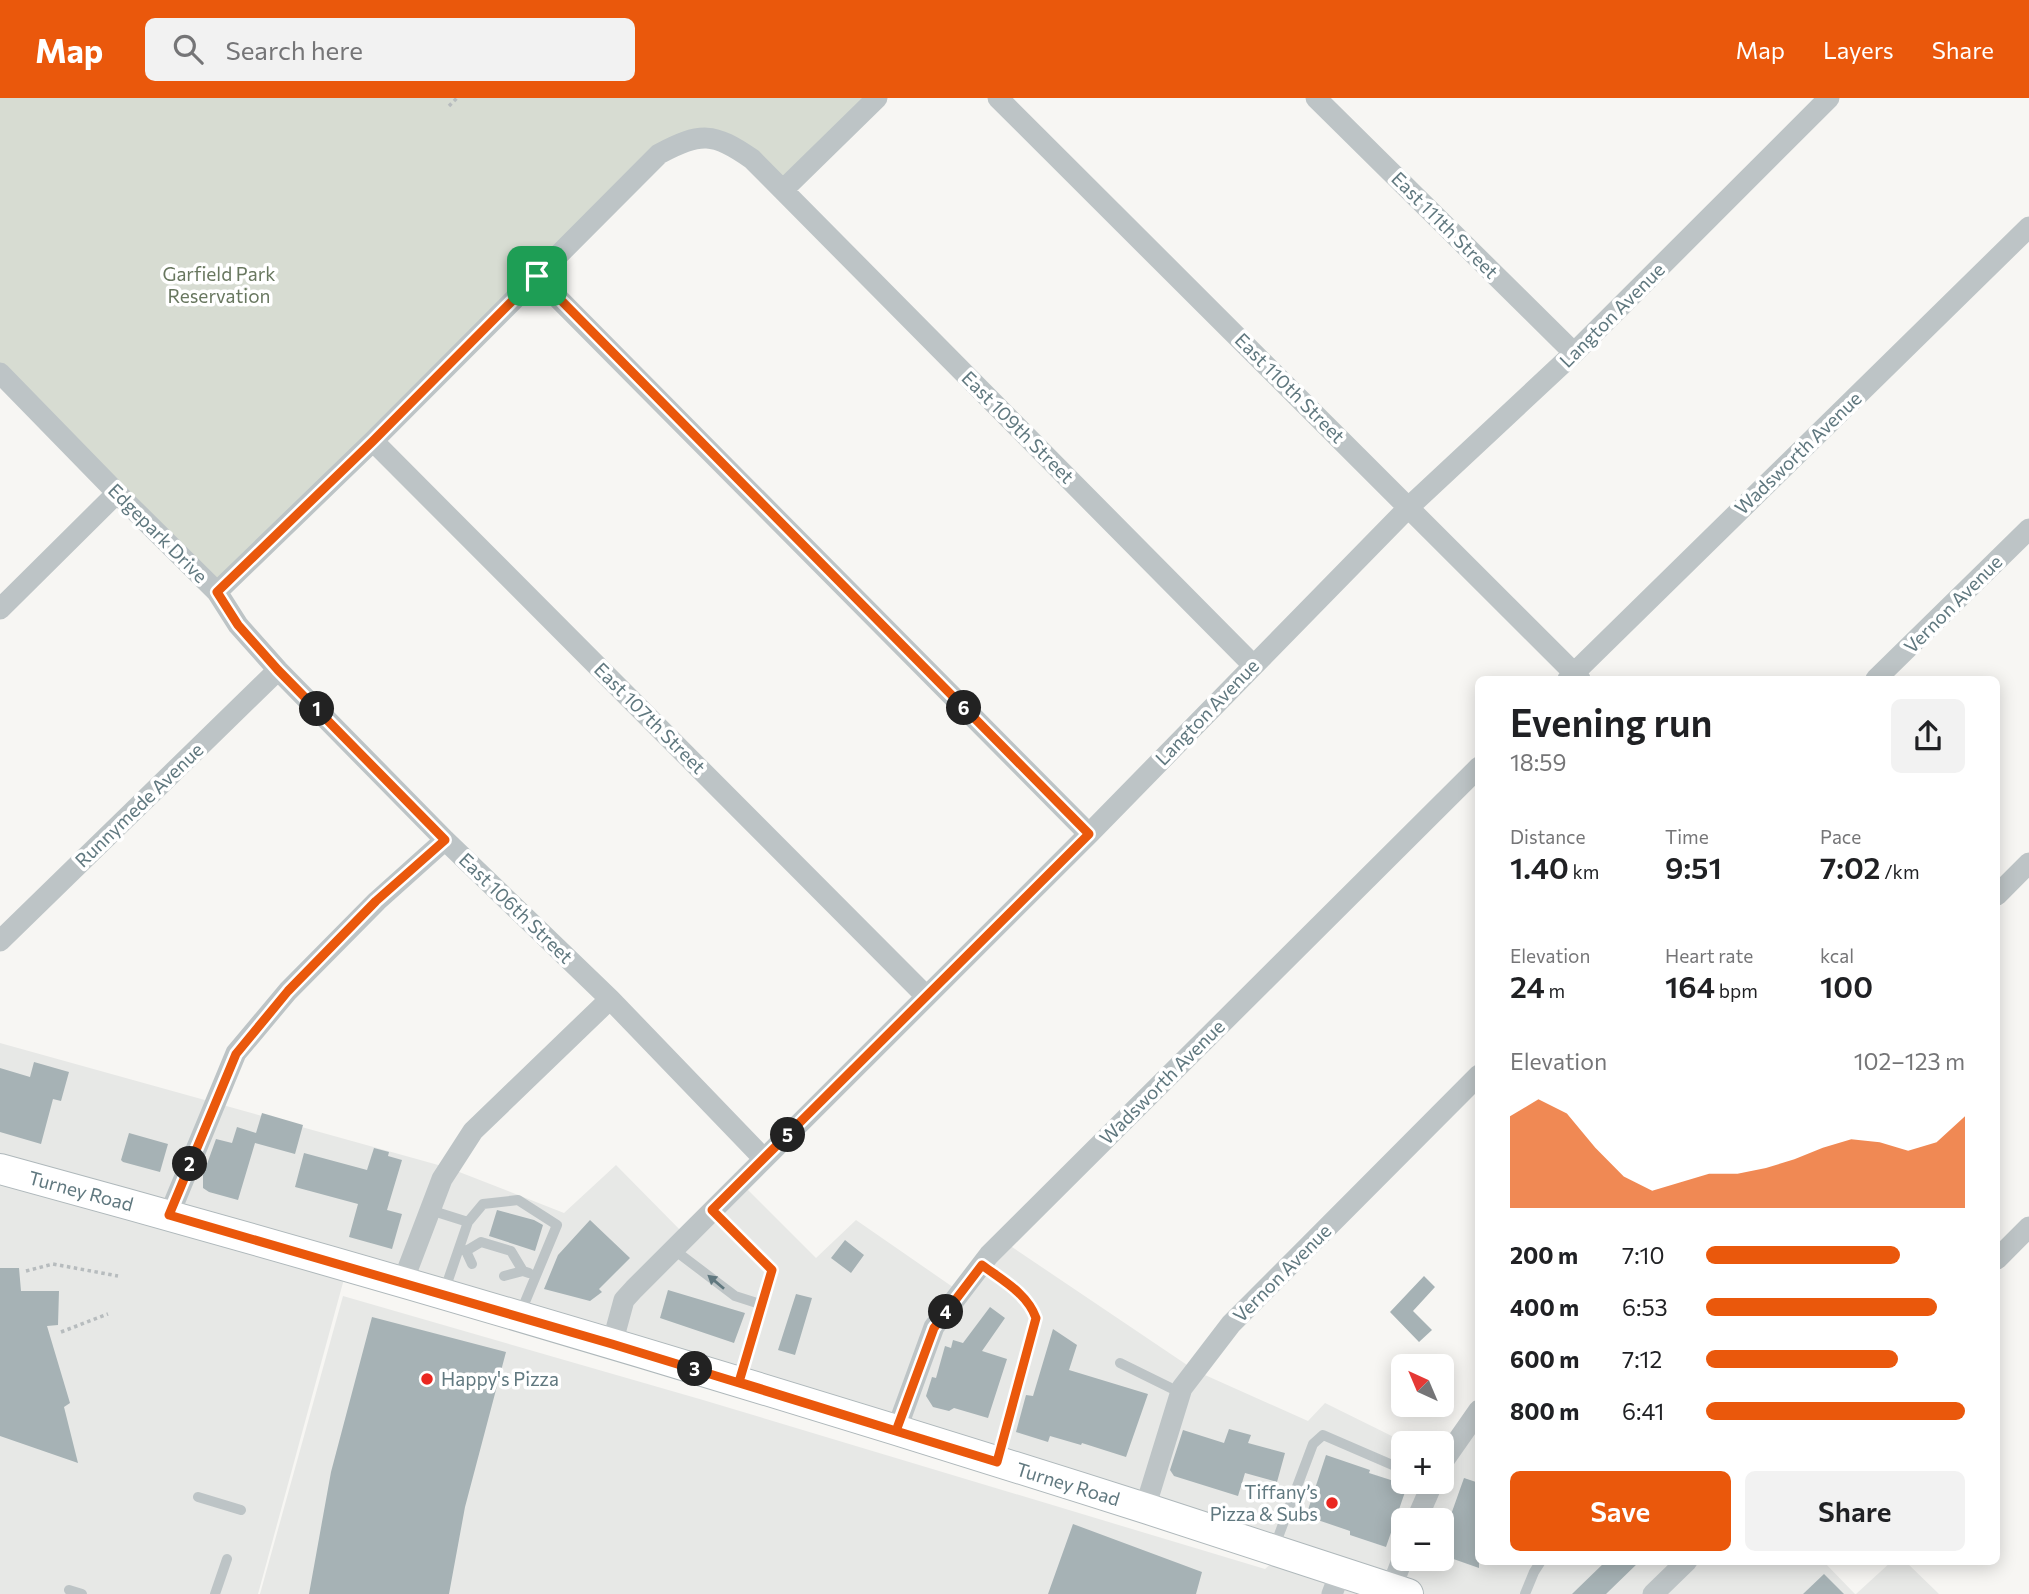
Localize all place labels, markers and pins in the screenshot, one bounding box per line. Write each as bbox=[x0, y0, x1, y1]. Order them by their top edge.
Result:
pin bbox=[507, 246, 567, 306]
pin: 6 bbox=[946, 690, 982, 726]
pin: 1 bbox=[300, 692, 334, 726]
pin: 5 bbox=[770, 1118, 806, 1152]
pin: 2 bbox=[172, 1146, 208, 1182]
pin: 4 bbox=[928, 1294, 964, 1330]
pin: 3 bbox=[678, 1352, 712, 1386]
place label: Happy's Pizza bbox=[441, 1367, 559, 1390]
marker: Happy's Pizza bbox=[419, 1371, 435, 1387]
place label: Tiffany’s Pizza & Subs bbox=[1210, 1480, 1318, 1525]
marker: Tiffany’s Pizza & Subs bbox=[1324, 1495, 1340, 1511]

